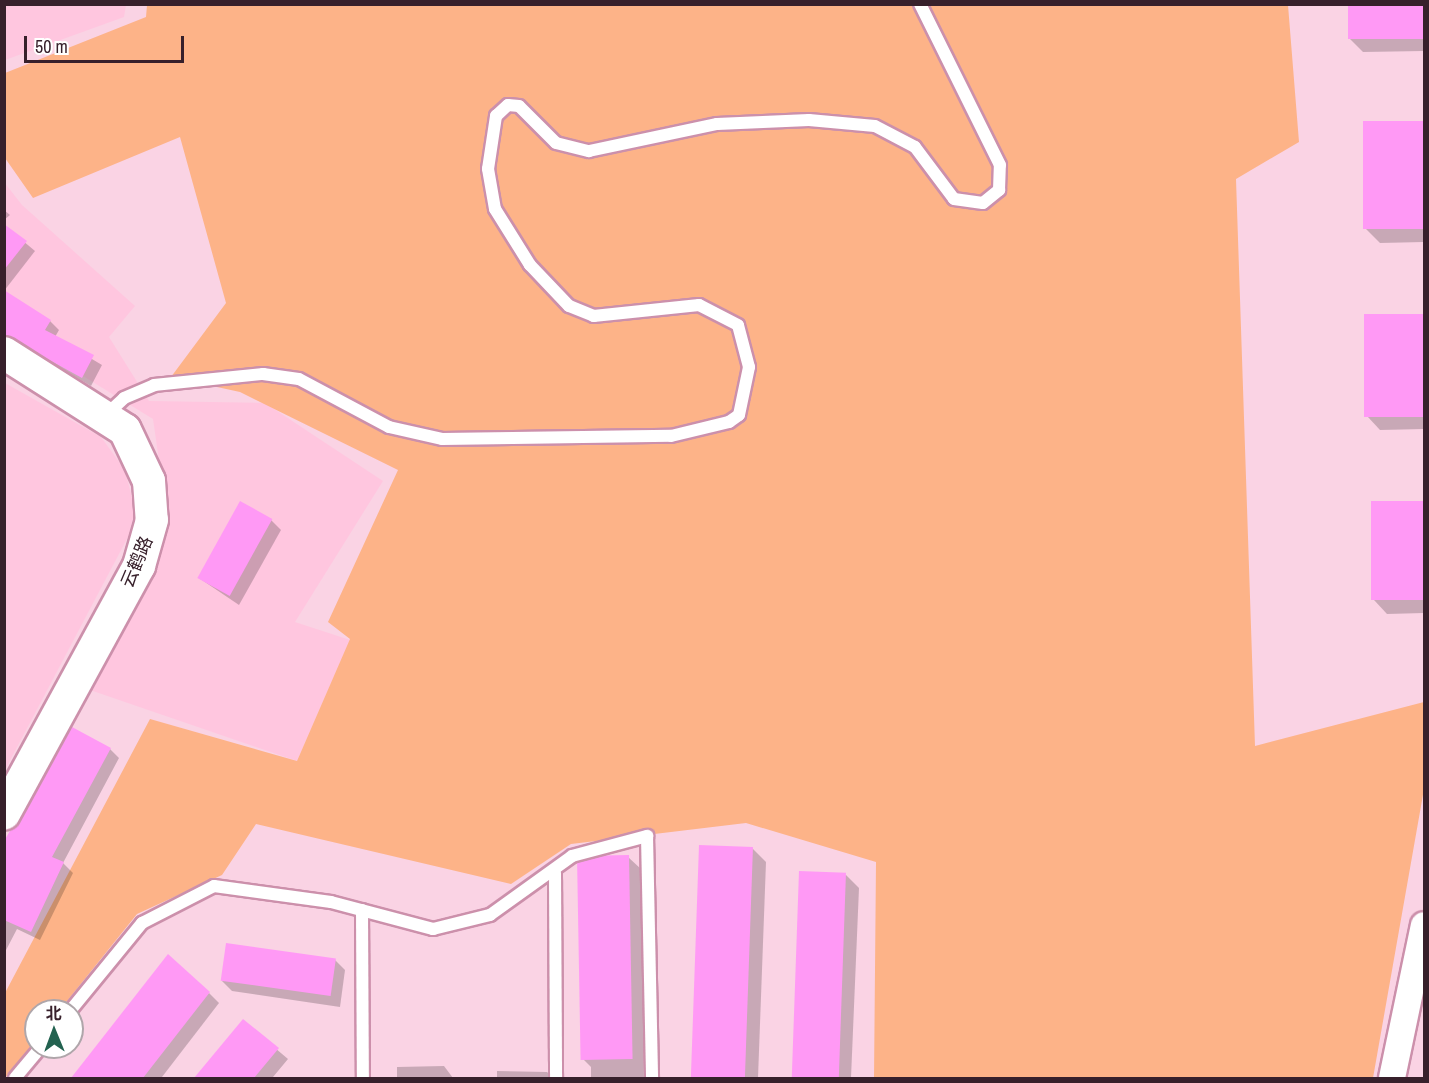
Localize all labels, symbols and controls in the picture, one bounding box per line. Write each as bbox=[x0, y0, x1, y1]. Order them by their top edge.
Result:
scale bar bbox=[27, 24, 188, 62]
text: 50 m bbox=[35, 34, 68, 59]
street label: 云鹤路 bbox=[117, 533, 157, 591]
north arrow bbox=[24, 999, 84, 1059]
text: 北 bbox=[46, 1002, 62, 1024]

